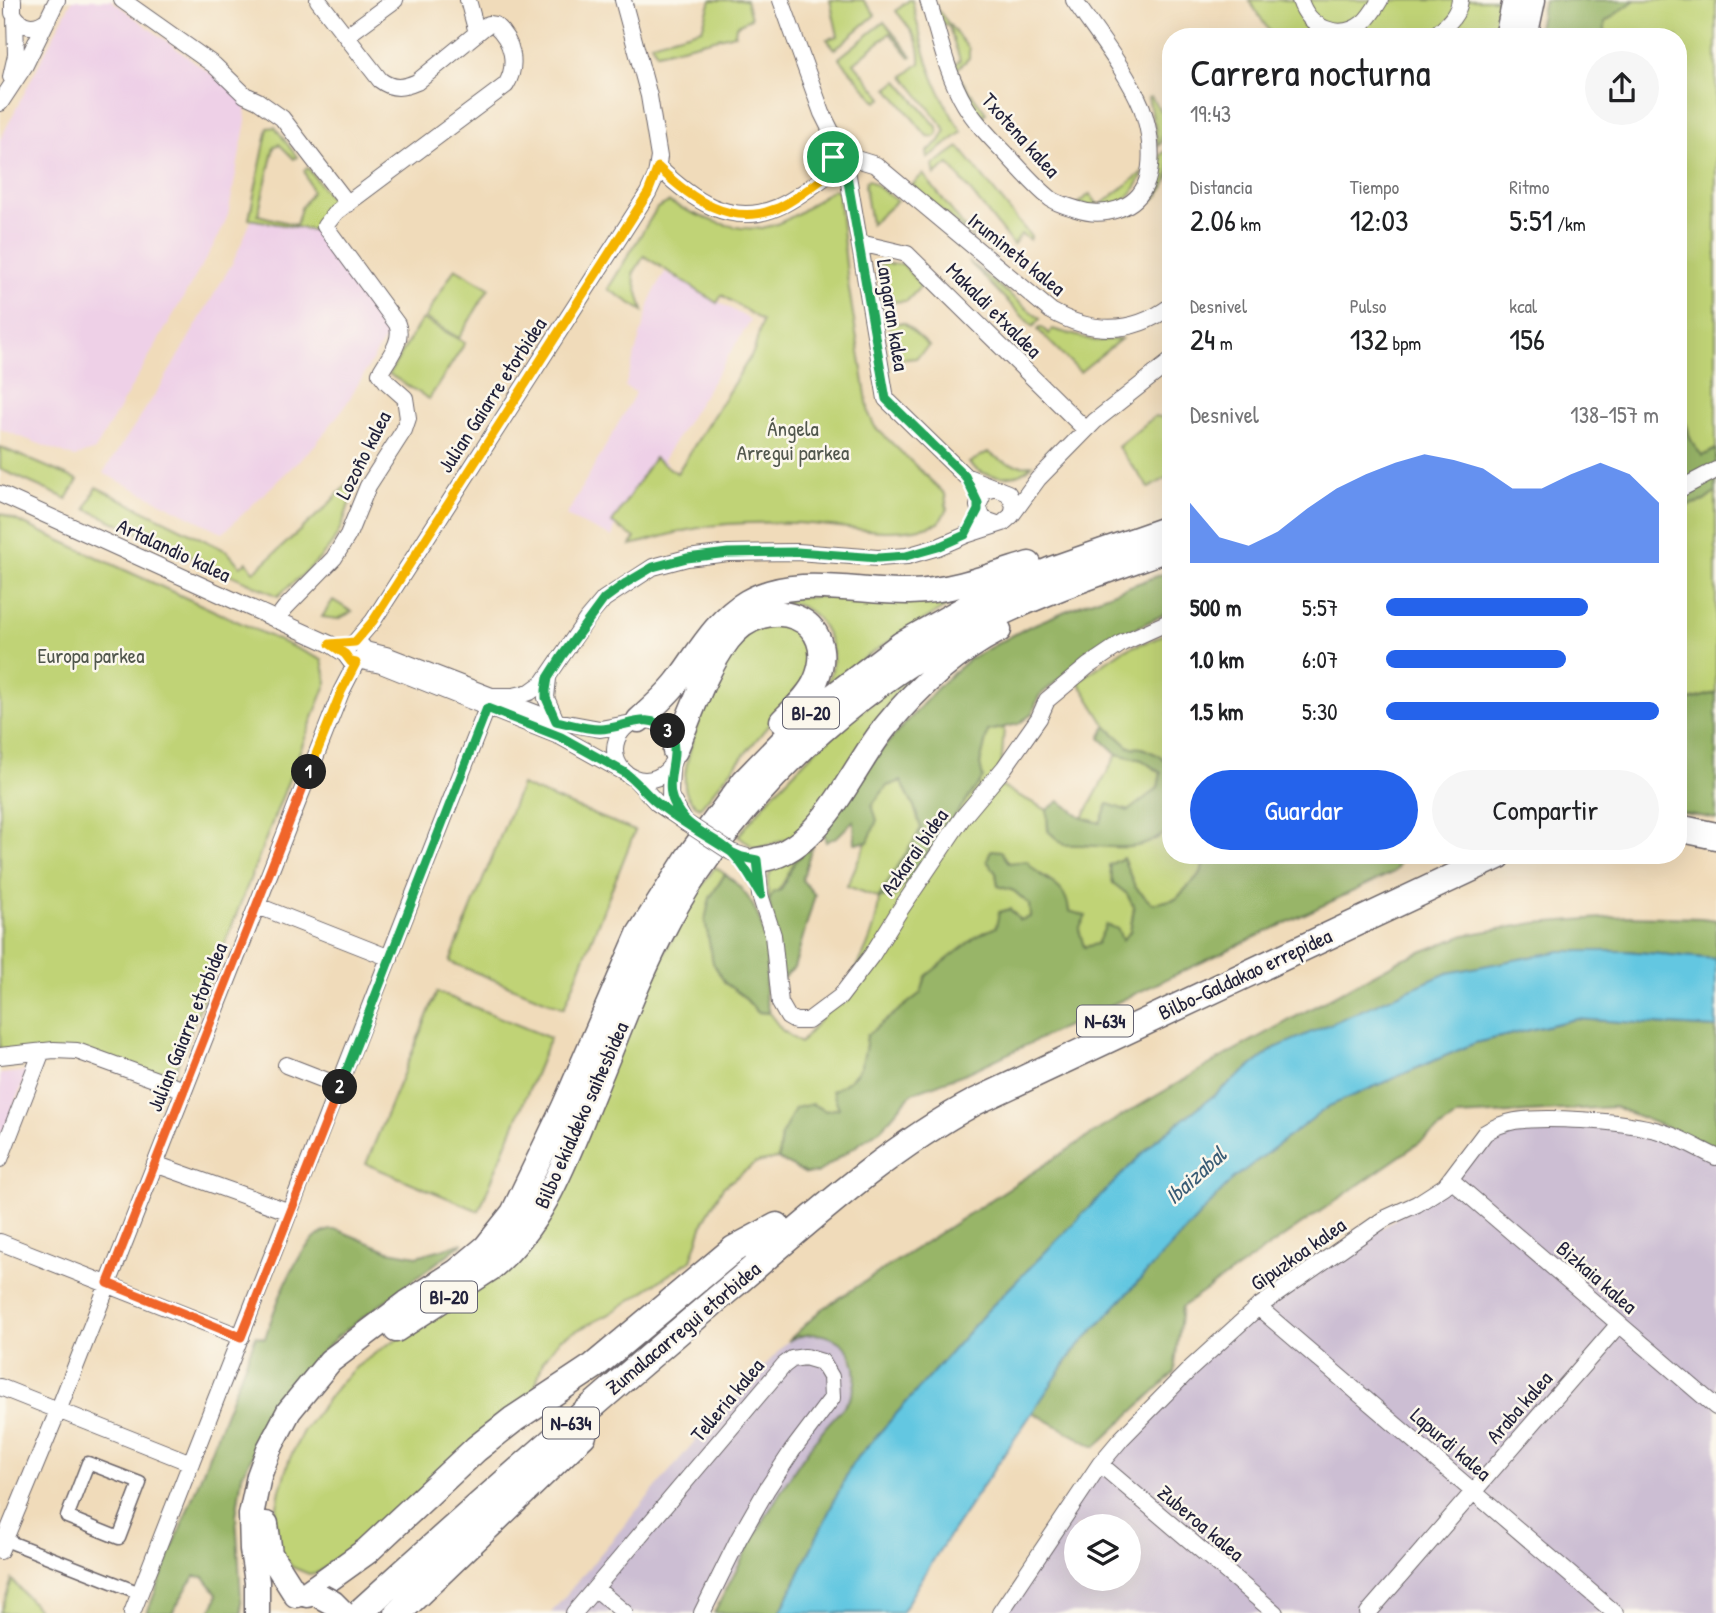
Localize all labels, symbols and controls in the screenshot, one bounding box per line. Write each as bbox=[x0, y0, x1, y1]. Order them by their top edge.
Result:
text: Carrera nocturna bbox=[1190, 46, 1431, 98]
button: share bbox=[1585, 51, 1659, 125]
street label: Txotena kalea bbox=[975, 86, 1067, 184]
text: 19:43 bbox=[1190, 98, 1231, 129]
pin bbox=[803, 127, 863, 187]
icon: arrive bbox=[814, 138, 852, 176]
text: Distancia bbox=[1190, 174, 1252, 200]
text: Tiempo bbox=[1350, 174, 1399, 200]
text: Ritmo bbox=[1509, 174, 1549, 200]
text: 2.06 bbox=[1190, 200, 1236, 240]
text: 12:03 bbox=[1350, 200, 1408, 240]
text: 5:51 bbox=[1509, 200, 1553, 240]
street label: Irumineta kalea bbox=[962, 206, 1072, 302]
text: km bbox=[1236, 211, 1261, 237]
text: /km bbox=[1553, 211, 1586, 237]
street label: Makaldi etxaldea bbox=[940, 256, 1048, 364]
street label: Langaran kalea bbox=[870, 257, 916, 373]
text: Desnivel bbox=[1190, 293, 1247, 319]
text: Pulso bbox=[1350, 293, 1386, 319]
text: kcal bbox=[1509, 293, 1537, 319]
street label: Julian Gaiarre etorbidea bbox=[431, 312, 553, 478]
text: 24 bbox=[1190, 319, 1215, 359]
text: 132 bbox=[1350, 319, 1388, 359]
text: 156 bbox=[1509, 319, 1545, 359]
text: m bbox=[1215, 330, 1233, 356]
text: bpm bbox=[1388, 330, 1421, 356]
text: Desnivel bbox=[1190, 399, 1259, 430]
text: 138–157 m bbox=[1570, 399, 1659, 430]
street label: Lozoño kalea bbox=[328, 406, 398, 504]
park label: Ángela Arregui parkea bbox=[737, 414, 849, 467]
street label: Artalandio kalea bbox=[112, 511, 236, 589]
text: 500 m bbox=[1190, 592, 1241, 623]
text: 5:57 bbox=[1302, 592, 1338, 623]
park label: Europa parkea bbox=[38, 641, 144, 670]
text: 1.0 km bbox=[1190, 644, 1244, 675]
text: 6:07 bbox=[1302, 644, 1338, 675]
text: 1.5 km bbox=[1190, 696, 1243, 727]
text: 5:30 bbox=[1302, 696, 1338, 727]
road number: BI-20 bbox=[783, 698, 839, 728]
pin: 3 bbox=[650, 714, 686, 748]
text: 3 bbox=[663, 717, 672, 743]
pin: 1 bbox=[292, 754, 326, 790]
text: 1 bbox=[305, 758, 312, 784]
button: Guardar bbox=[1190, 770, 1418, 850]
button: Compartir bbox=[1432, 770, 1659, 850]
street label: Azkarai bidea bbox=[873, 803, 955, 901]
street label: Bilbo-Galdakao errepidea bbox=[1153, 921, 1337, 1027]
street label: Julian Gaiarre etorbidea bbox=[140, 938, 234, 1116]
road number: N-634 bbox=[1077, 1006, 1133, 1036]
street label: Bilbo ekialdeko saihesbidea bbox=[527, 1017, 635, 1213]
pin: 2 bbox=[322, 1070, 358, 1104]
text: 2 bbox=[335, 1073, 344, 1099]
water label: Ibaizabal bbox=[1158, 1139, 1233, 1211]
street label: Gipuzkoa kalea bbox=[1244, 1210, 1352, 1298]
street label: Bizkaia kalea bbox=[1550, 1234, 1644, 1320]
street label: Zumalacarregui etorbidea bbox=[599, 1255, 767, 1401]
road number: BI-20 bbox=[421, 1282, 477, 1312]
street label: Telleria kalea bbox=[684, 1352, 770, 1448]
street label: Araba kalea bbox=[1479, 1365, 1559, 1449]
street label: Lapurdi kalea bbox=[1404, 1401, 1498, 1487]
road number: N-634 bbox=[543, 1408, 599, 1438]
street label: Zuberoa kalea bbox=[1152, 1478, 1250, 1568]
map controls bbox=[1064, 1514, 1141, 1591]
button: layers bbox=[1064, 1514, 1141, 1591]

